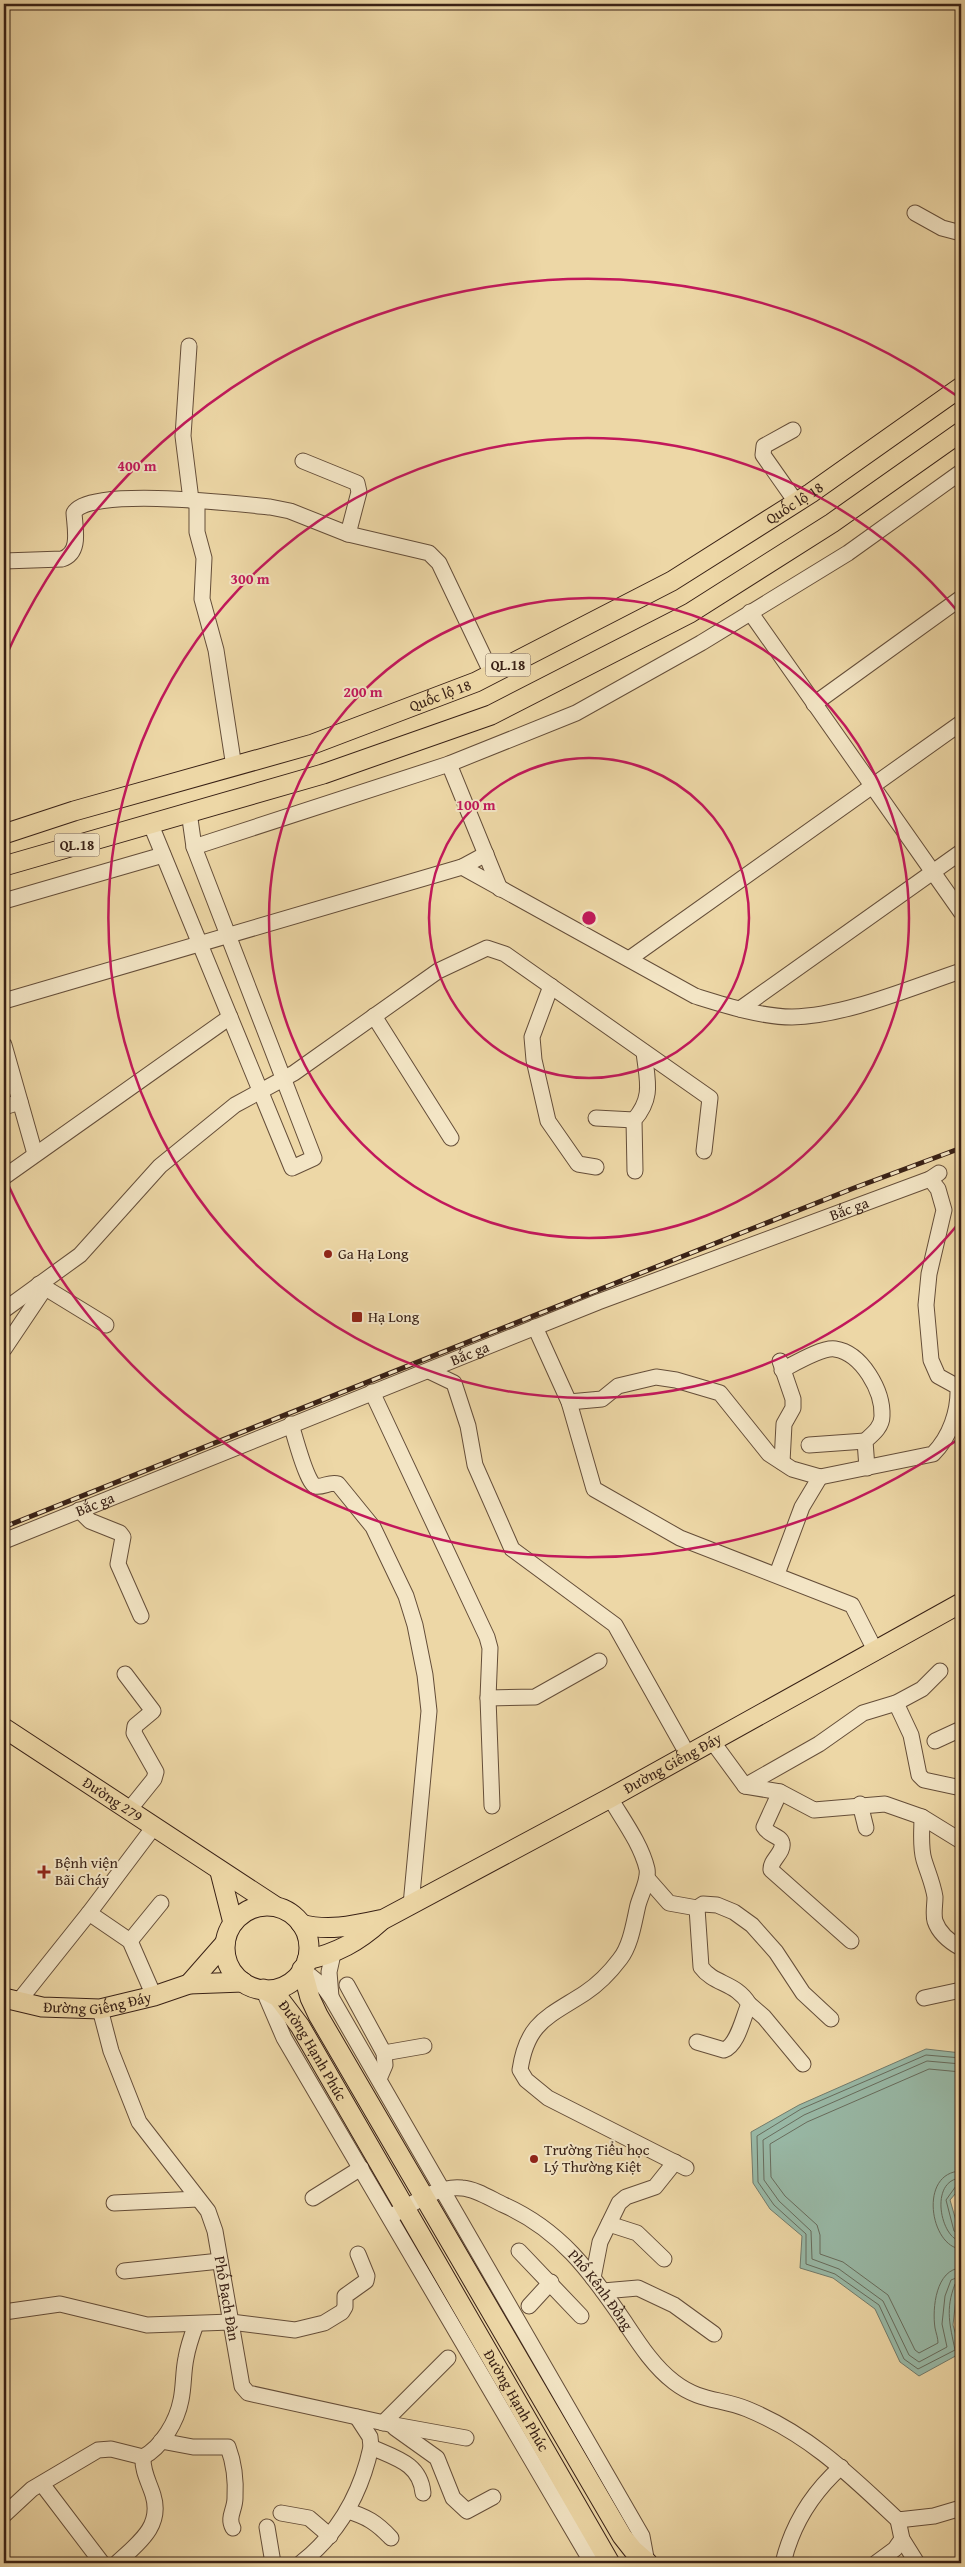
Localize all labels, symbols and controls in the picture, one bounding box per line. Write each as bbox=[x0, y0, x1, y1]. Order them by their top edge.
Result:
text: 400 m bbox=[117, 455, 157, 476]
street label: Quốc lộ 18 bbox=[762, 477, 827, 529]
text: 300 m bbox=[230, 568, 270, 589]
road number: QL.18 bbox=[486, 654, 530, 676]
street label: Quốc lộ 18 bbox=[406, 674, 474, 716]
text: 200 m bbox=[343, 681, 383, 702]
text: 100 m bbox=[456, 794, 496, 815]
road number: QL.18 bbox=[54, 834, 100, 856]
centre of rings bbox=[580, 909, 598, 927]
street label: Bắc ga bbox=[826, 1192, 871, 1225]
place label: Ga Hạ Long bbox=[338, 1243, 409, 1264]
marker: Ga Hạ Long bbox=[322, 1248, 334, 1260]
place label: Hạ Long bbox=[368, 1306, 420, 1327]
marker: Hạ Long bbox=[350, 1310, 364, 1324]
street label: Bắc ga bbox=[447, 1336, 492, 1370]
street label: Bắc ga bbox=[72, 1487, 117, 1521]
street label: Đường Giếng Đáy bbox=[619, 1727, 726, 1799]
street label: Đường 279 bbox=[79, 1772, 147, 1826]
place label: Bệnh viện Bãi Cháy bbox=[55, 1852, 118, 1890]
marker: Bệnh viện Bãi Cháy bbox=[37, 1865, 51, 1879]
street label: Đường Giếng Đáy bbox=[43, 1986, 154, 2019]
street label: Đường Hạnh Phúc bbox=[274, 1996, 352, 2105]
place label: Trường Tiểu học Lý Thường Kiệt bbox=[544, 2139, 650, 2177]
marker: Trường Tiểu học Lý Thường Kiệt bbox=[528, 2153, 540, 2165]
street label: Phố Kênh Đồng bbox=[564, 2245, 639, 2335]
street label: Phố Bạch Đàn bbox=[210, 2254, 245, 2343]
street label: Đường Hạnh Phúc bbox=[479, 2345, 555, 2456]

